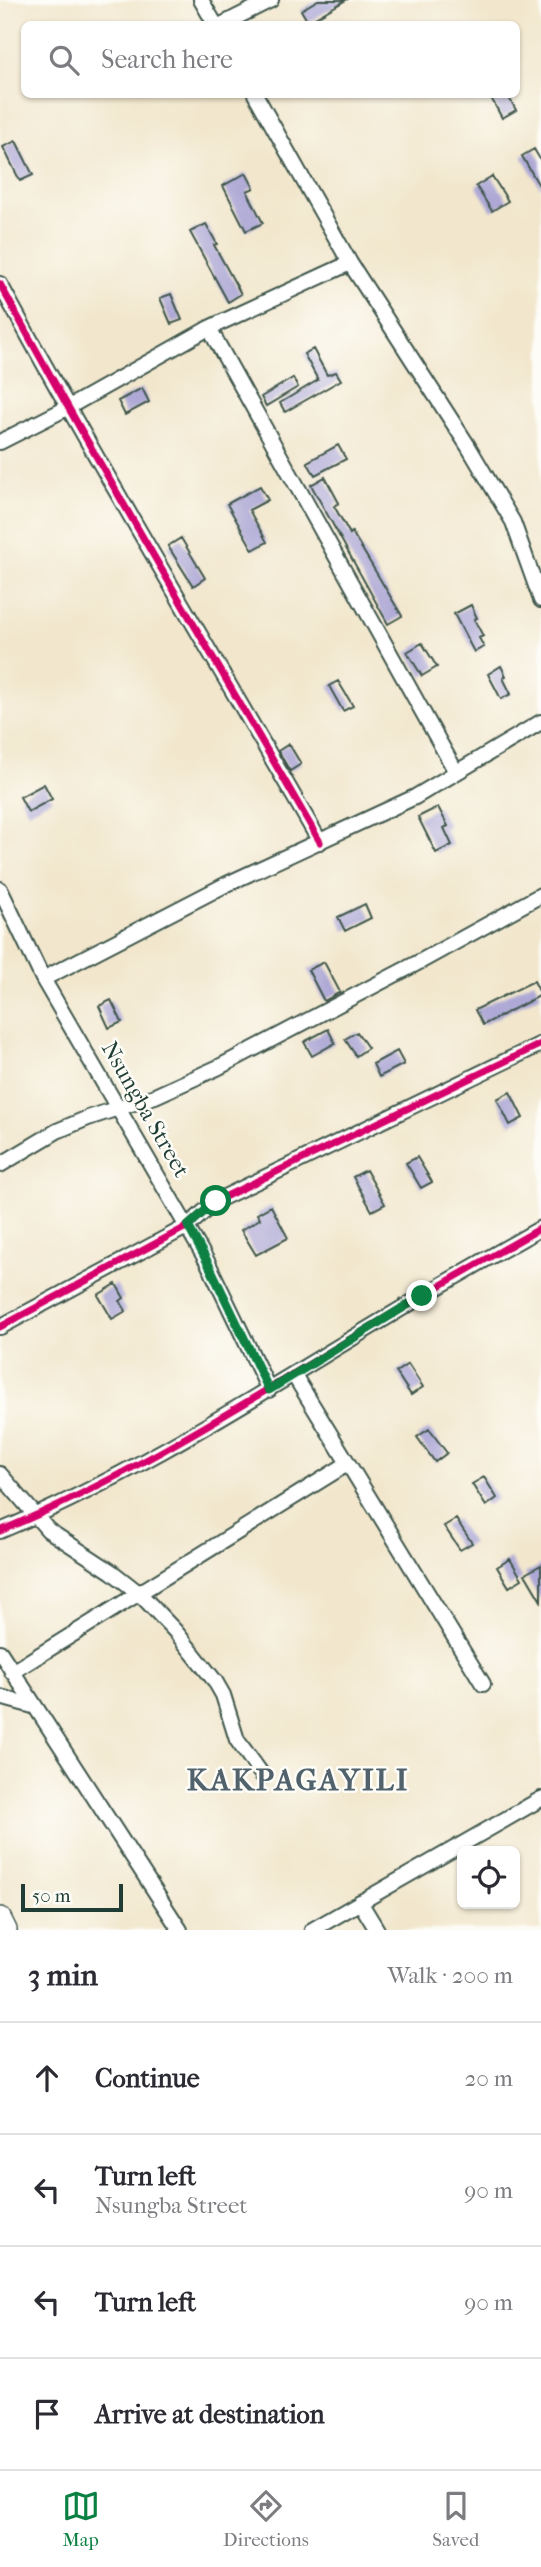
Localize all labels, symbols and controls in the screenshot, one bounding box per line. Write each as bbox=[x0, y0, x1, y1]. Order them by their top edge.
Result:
search box bbox=[21, 21, 520, 98]
icon: search bbox=[45, 41, 83, 79]
text: Search here bbox=[101, 44, 233, 75]
street label: Nsungba Street bbox=[96, 1036, 195, 1182]
route start bbox=[200, 1185, 231, 1216]
route end bbox=[406, 1280, 437, 1311]
district label: KAKPAGAYILI bbox=[187, 1763, 409, 1798]
map controls bbox=[457, 1846, 520, 1909]
button: locate bbox=[457, 1846, 520, 1909]
scale bar bbox=[21, 1881, 122, 1913]
text: 50 m bbox=[32, 1885, 71, 1907]
text: 3 min bbox=[28, 1958, 98, 1993]
text: Walk · 200 m bbox=[387, 1962, 513, 1989]
icon: ahead bbox=[28, 2059, 66, 2097]
text: Continue bbox=[95, 2063, 200, 2094]
text: 20 m bbox=[464, 2065, 513, 2092]
text: Turn left bbox=[95, 2161, 196, 2192]
icon: left bbox=[28, 2171, 66, 2209]
text: 90 m bbox=[464, 2177, 513, 2204]
text: Nsungba Street bbox=[95, 2192, 247, 2219]
icon: left bbox=[28, 2283, 66, 2321]
text: Turn left bbox=[95, 2287, 196, 2318]
text: 90 m bbox=[464, 2289, 513, 2316]
icon: arrive bbox=[28, 2395, 66, 2433]
text: Arrive at destination bbox=[95, 2399, 325, 2430]
tab: Map bbox=[62, 2487, 100, 2551]
tab: Directions bbox=[223, 2487, 309, 2551]
tab: Saved bbox=[432, 2487, 479, 2551]

